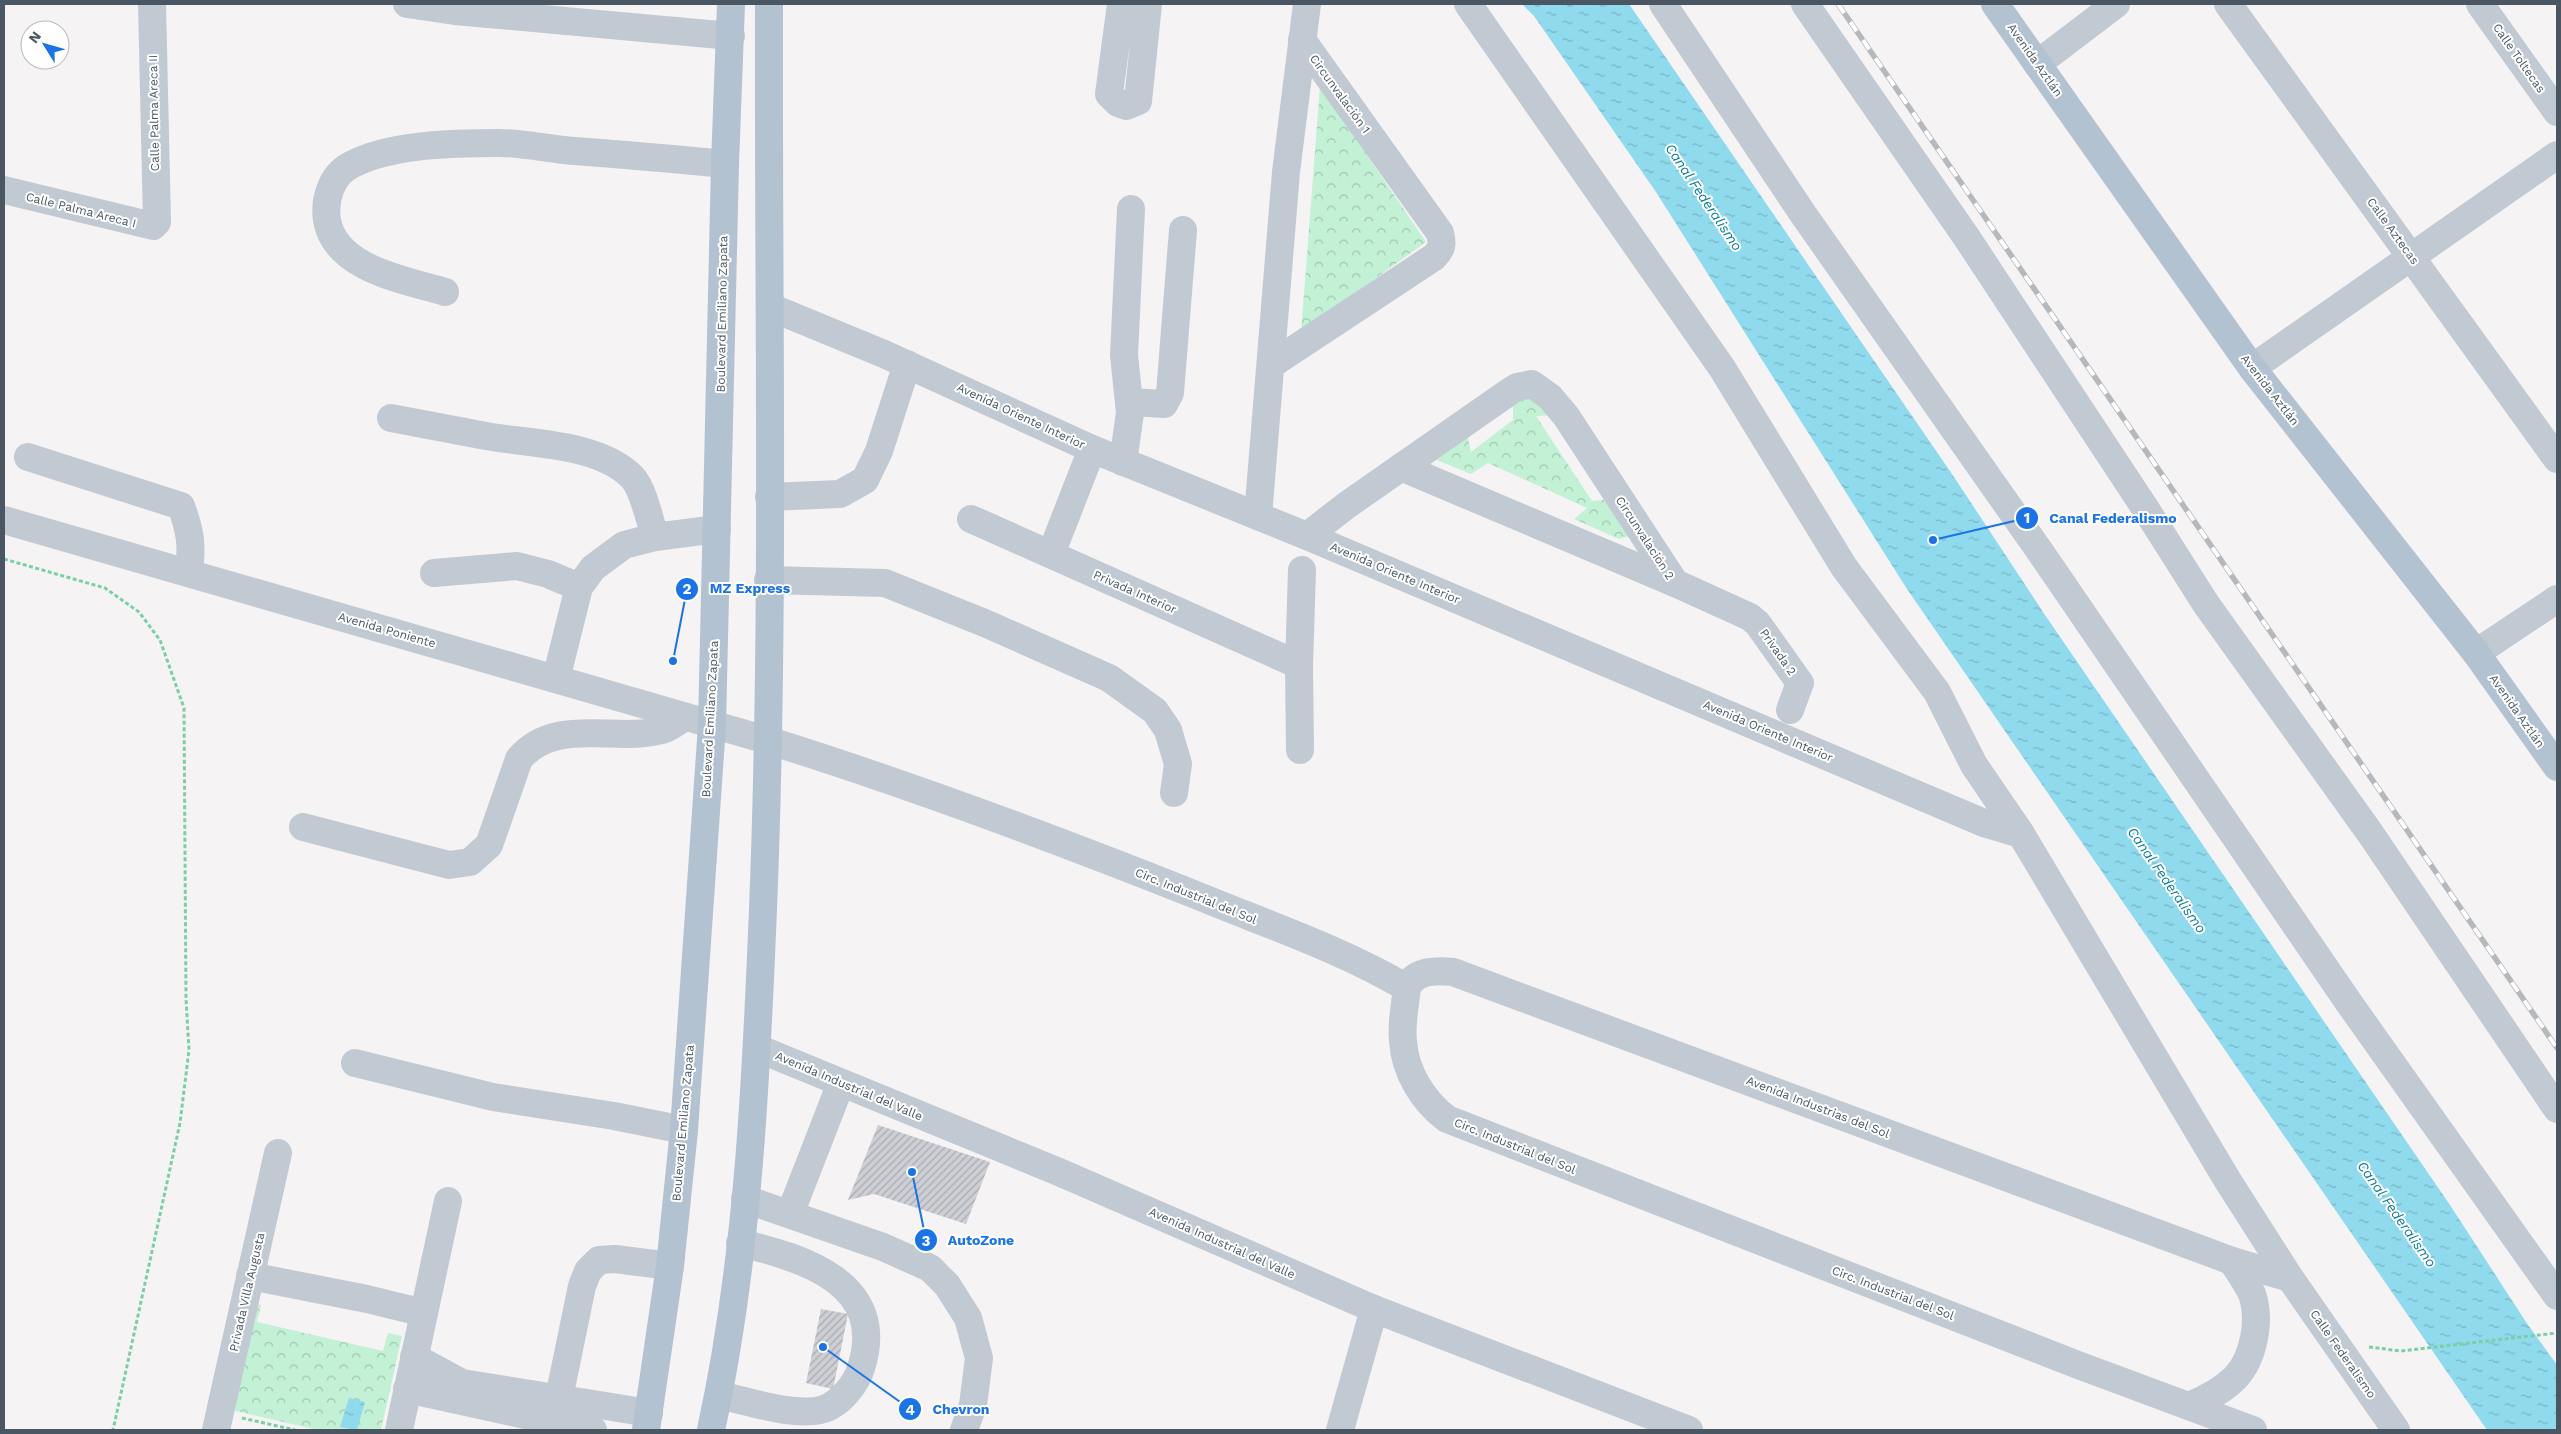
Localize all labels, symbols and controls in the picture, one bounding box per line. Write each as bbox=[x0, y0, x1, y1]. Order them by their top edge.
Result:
north arrow bbox=[20, 20, 70, 70]
street label: Avenida Aztlán bbox=[2005, 21, 2065, 99]
street label: Calle Toltecas bbox=[2490, 21, 2548, 95]
text: N bbox=[25, 28, 44, 46]
street label: Circunvalación 1 bbox=[1307, 52, 1373, 136]
street label: Calle Palma Areca II bbox=[146, 55, 162, 171]
water label: Canal Federalismo bbox=[1662, 140, 1746, 254]
street label: Calle Palma Areca I bbox=[24, 190, 138, 230]
street label: Calle Aztecas bbox=[2364, 195, 2422, 267]
street label: Boulevard Emiliano Zapata bbox=[714, 235, 730, 393]
street label: Avenida Aztlán bbox=[2238, 352, 2302, 428]
street label: Avenida Oriente Interior bbox=[955, 380, 1087, 452]
street label: Circunvalación 2 bbox=[1613, 494, 1677, 582]
callout: Canal Federalismo bbox=[2014, 503, 2187, 532]
text: 1 bbox=[2024, 509, 2030, 527]
text: Canal Federalismo bbox=[2049, 510, 2177, 526]
street label: Avenida Oriente Interior bbox=[1328, 539, 1462, 607]
street label: Privada Interior bbox=[1091, 567, 1179, 617]
callout: MZ Express bbox=[675, 574, 800, 603]
text: 2 bbox=[683, 580, 692, 598]
text: MZ Express bbox=[710, 580, 791, 596]
street label: Avenida Poniente bbox=[337, 609, 437, 651]
street label: Privada 2 bbox=[1757, 626, 1799, 678]
street label: Boulevard Emiliano Zapata bbox=[699, 640, 721, 798]
street label: Avenida Aztlán bbox=[2487, 672, 2547, 750]
street label: Avenida Oriente Interior bbox=[1701, 697, 1835, 765]
water label: Canal Federalismo bbox=[2124, 824, 2210, 936]
street label: Circ. Industrial del Sol bbox=[1133, 865, 1259, 927]
street label: Boulevard Emiliano Zapata bbox=[669, 1044, 697, 1202]
street label: Avenida Industrial del Valle bbox=[773, 1049, 925, 1123]
street label: Avenida Industrias del Sol bbox=[1744, 1073, 1892, 1141]
street label: Circ. Industrial del Sol bbox=[1452, 1115, 1578, 1177]
water label: Canal Federalismo bbox=[2354, 1158, 2440, 1270]
street label: Avenida Industrial del Valle bbox=[1147, 1204, 1297, 1282]
callout: AutoZone bbox=[913, 1226, 1025, 1255]
street label: Privada Villa Augusta bbox=[227, 1231, 268, 1353]
text: 3 bbox=[922, 1232, 931, 1250]
text: AutoZone bbox=[948, 1232, 1014, 1248]
street label: Circ. Industrial del Sol bbox=[1830, 1263, 1956, 1323]
street label: Calle Federalismo bbox=[2307, 1307, 2379, 1401]
callout: Chevron bbox=[897, 1395, 999, 1424]
text: 4 bbox=[905, 1401, 915, 1419]
text: Chevron bbox=[933, 1401, 989, 1417]

